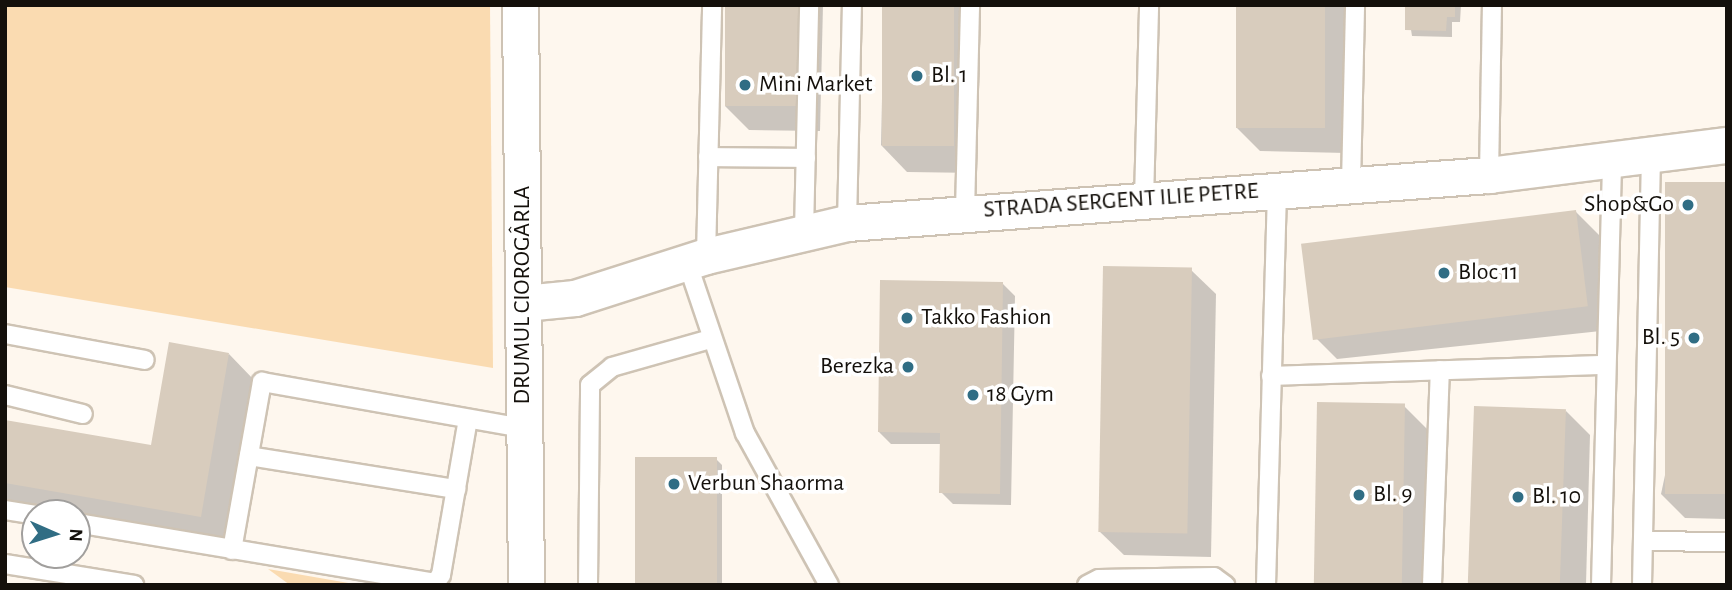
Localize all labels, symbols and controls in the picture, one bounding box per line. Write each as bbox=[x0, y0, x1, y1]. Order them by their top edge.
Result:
place label: Bl. 1 bbox=[931, 62, 968, 90]
marker: Bl. 1 bbox=[909, 68, 925, 84]
place label: Mini Market bbox=[759, 71, 872, 99]
marker: Mini Market bbox=[737, 77, 753, 93]
street label: STRADA SERGENT ILIE PETRE bbox=[982, 177, 1260, 225]
street label: DRUMUL CIOROGÂRLA bbox=[509, 186, 537, 404]
place label: Shop&Go bbox=[1584, 191, 1674, 219]
marker: Shop&Go bbox=[1680, 197, 1696, 213]
place label: Bloc 11 bbox=[1458, 259, 1518, 287]
marker: Bloc 11 bbox=[1436, 265, 1452, 281]
place label: Takko Fashion bbox=[921, 304, 1051, 332]
marker: Takko Fashion bbox=[899, 310, 915, 326]
place label: Bl. 5 bbox=[1642, 324, 1680, 352]
marker: Bl. 5 bbox=[1686, 330, 1702, 346]
place label: Berezka bbox=[820, 353, 894, 381]
marker: Berezka bbox=[900, 359, 916, 375]
place label: 18 Gym bbox=[987, 381, 1054, 409]
marker: 18 Gym bbox=[965, 387, 981, 403]
place label: Verbun Shaorma bbox=[688, 470, 844, 498]
marker: Verbun Shaorma bbox=[666, 476, 682, 492]
place label: Bl. 9 bbox=[1373, 481, 1413, 509]
place label: Bl. 10 bbox=[1532, 483, 1581, 511]
marker: Bl. 9 bbox=[1351, 487, 1367, 503]
marker: Bl. 10 bbox=[1510, 489, 1526, 505]
north arrow bbox=[21, 499, 91, 569]
text: N bbox=[66, 528, 85, 542]

